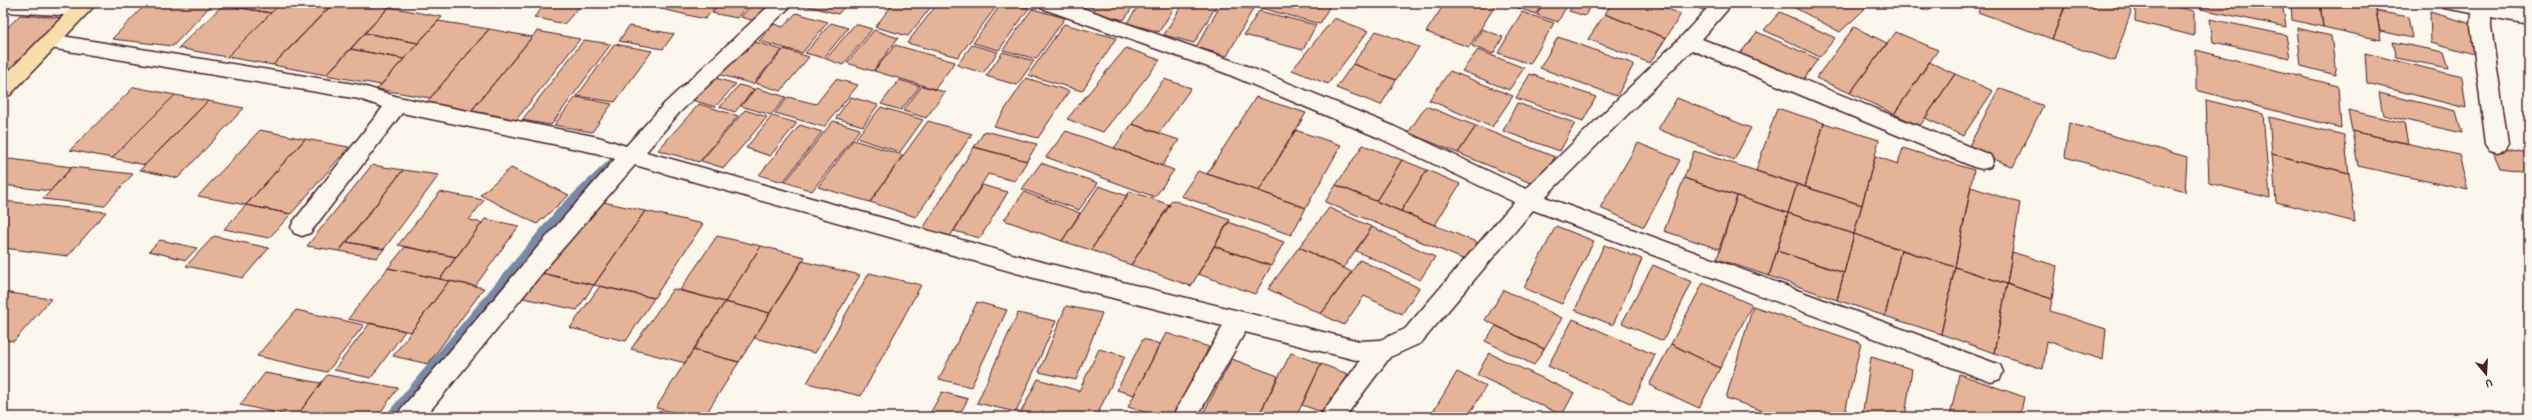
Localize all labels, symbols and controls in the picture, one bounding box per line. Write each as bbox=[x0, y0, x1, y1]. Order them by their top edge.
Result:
north arrow bbox=[2466, 354, 2506, 394]
text: U bbox=[2484, 376, 2494, 391]

